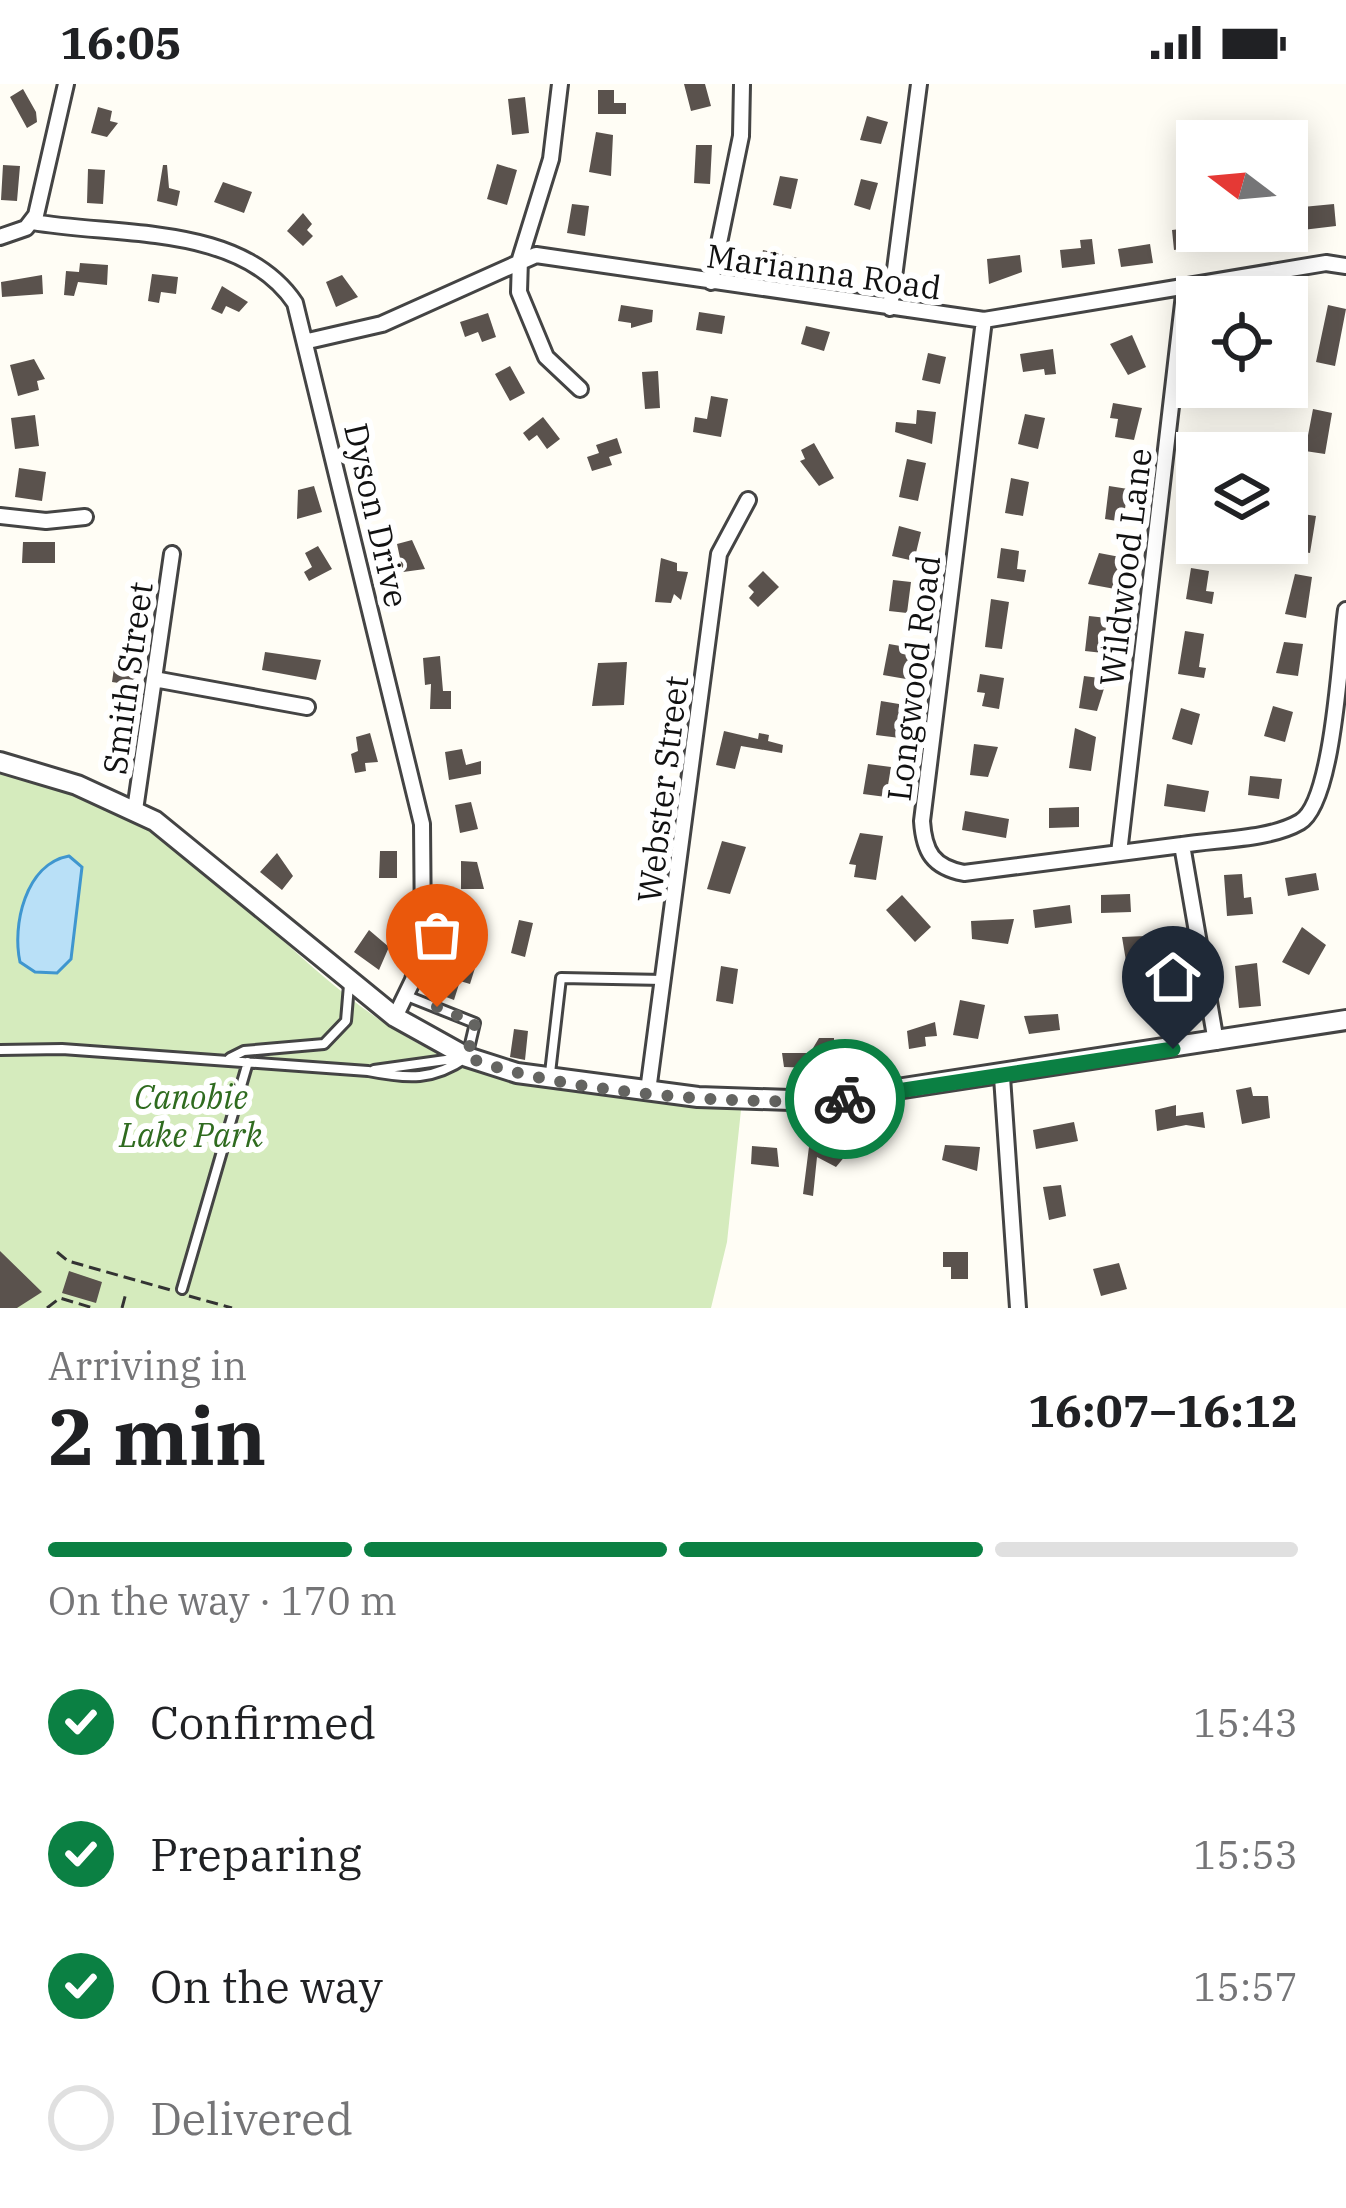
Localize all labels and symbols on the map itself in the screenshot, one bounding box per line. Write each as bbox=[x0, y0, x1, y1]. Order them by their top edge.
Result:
north arrow bbox=[1176, 120, 1308, 252]
street label: Marianna Road bbox=[704, 233, 944, 309]
street label: Dyson Drive bbox=[335, 419, 419, 611]
street label: Wildwood Lane bbox=[1089, 446, 1161, 688]
street label: Longwood Road bbox=[877, 553, 949, 803]
street label: Smith Street bbox=[92, 579, 162, 777]
street label: Webster Street bbox=[627, 673, 697, 905]
pin bbox=[386, 884, 488, 1007]
pin bbox=[1122, 926, 1224, 1049]
courier bbox=[785, 1039, 905, 1159]
park label: Canobie Lake Park bbox=[118, 1075, 263, 1156]

